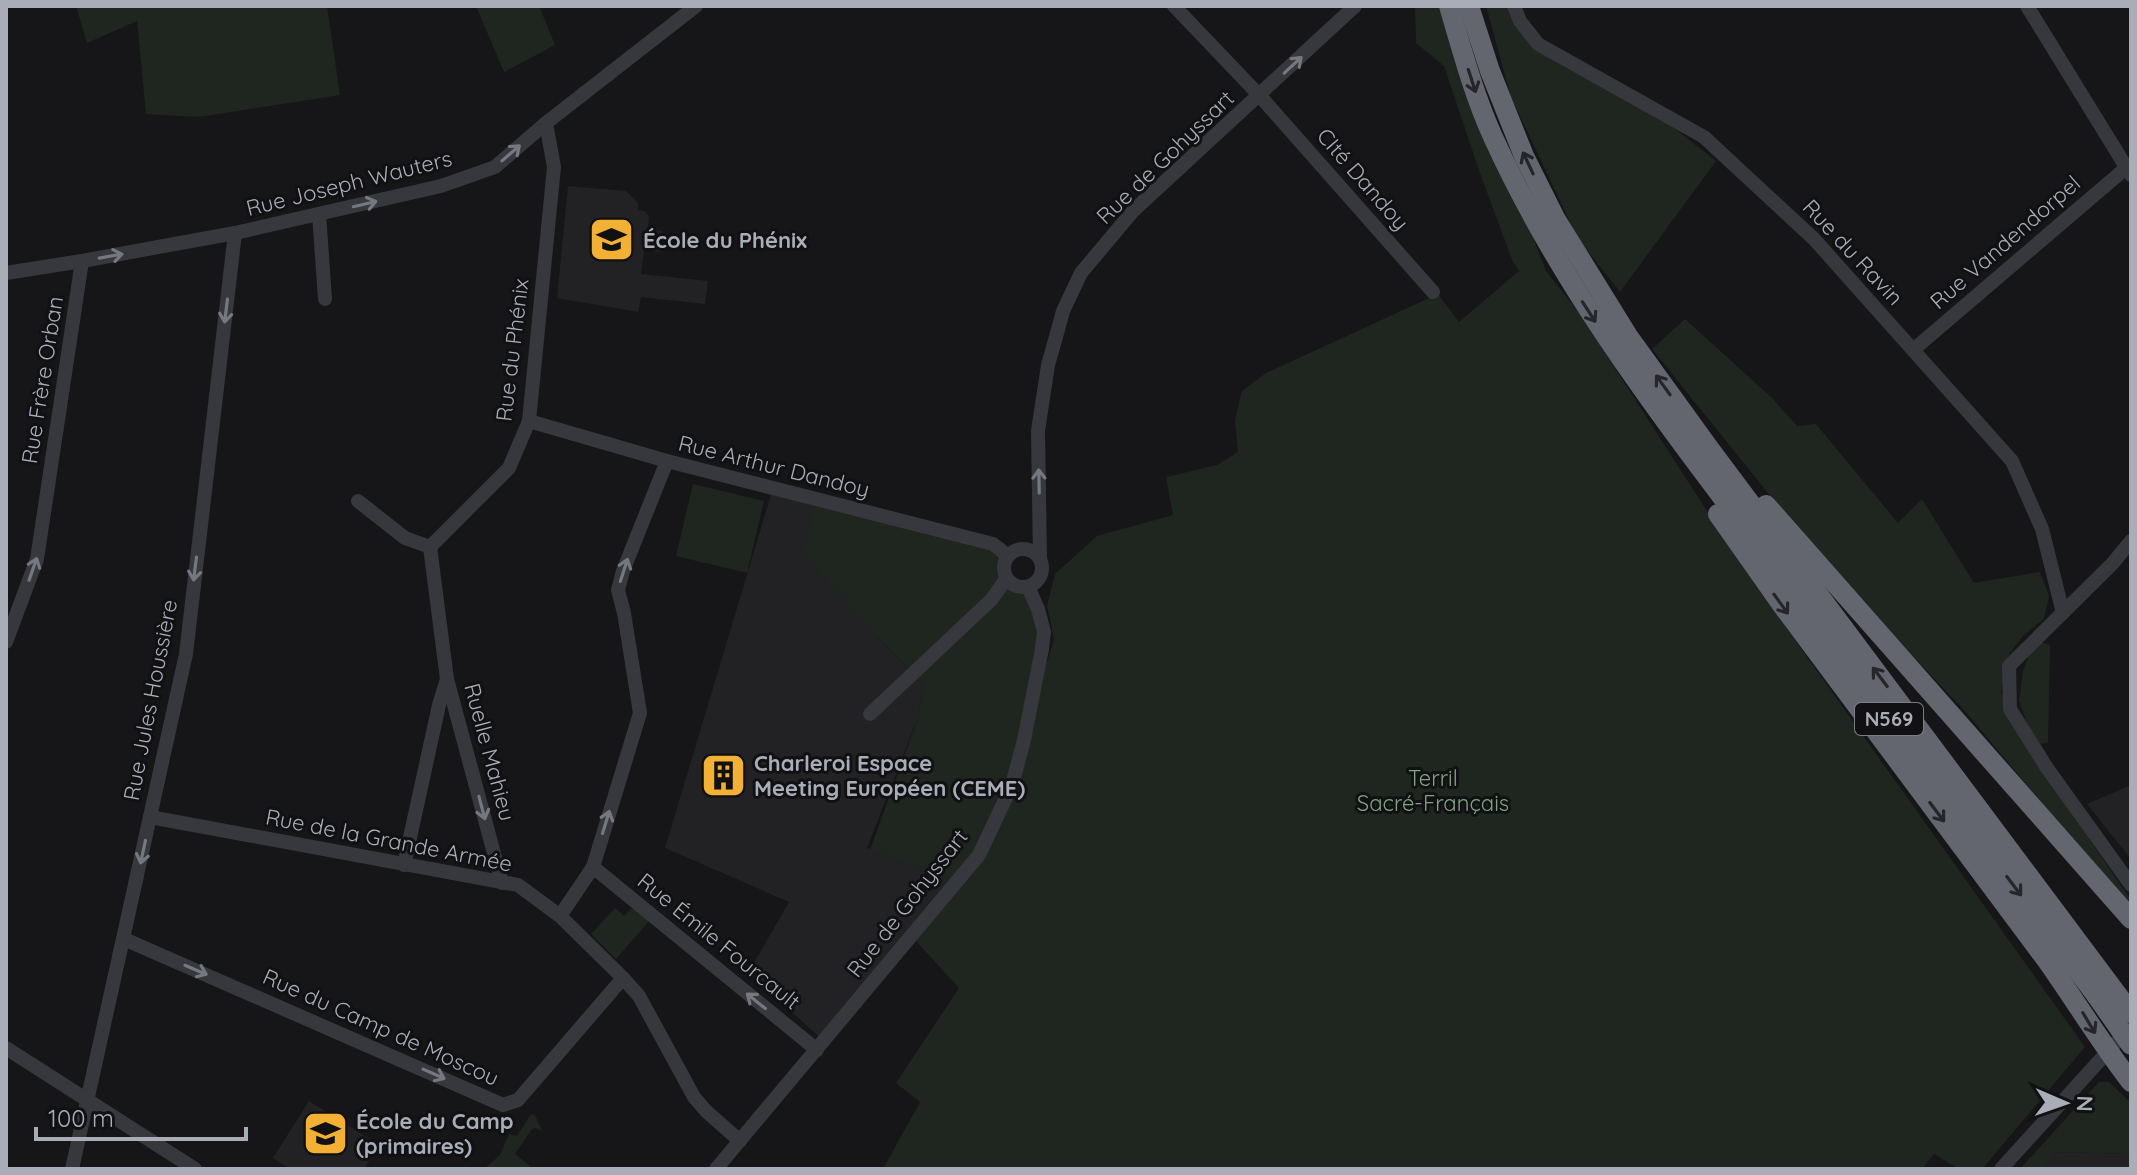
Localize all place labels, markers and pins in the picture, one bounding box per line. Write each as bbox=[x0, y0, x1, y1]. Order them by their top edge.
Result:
school or university icon: École du Phénix bbox=[588, 216, 636, 264]
place label: École du Phénix bbox=[643, 226, 807, 254]
place label: Charleroi Espace Meeting Européen (CEME) bbox=[754, 749, 1025, 802]
building icon: Charleroi Espace Meeting Européen (CEME) bbox=[699, 752, 747, 800]
place label: École du Camp (primaires) bbox=[356, 1107, 514, 1160]
school or university icon: École du Camp (primaires) bbox=[301, 1110, 349, 1158]

